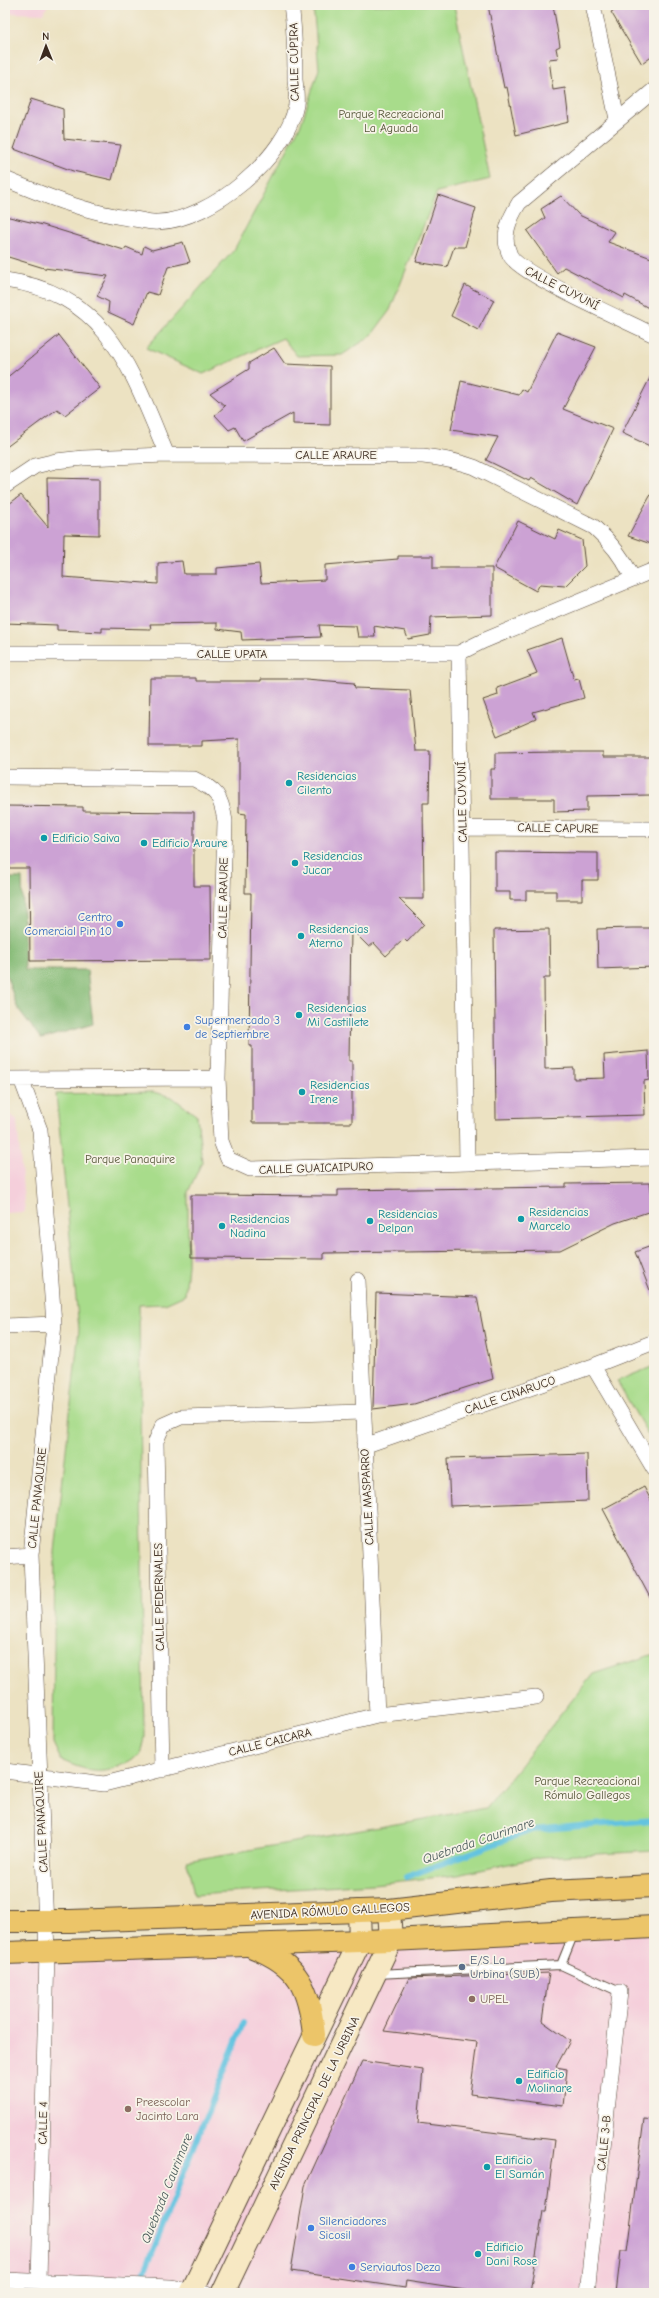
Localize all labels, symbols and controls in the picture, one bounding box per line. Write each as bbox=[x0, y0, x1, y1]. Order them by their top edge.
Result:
street label: CALLE CÚPIRA bbox=[286, 22, 302, 102]
north arrow bbox=[26, 26, 66, 66]
text: N bbox=[42, 30, 50, 43]
park label: Parque Recreacional La Aguada bbox=[338, 107, 444, 135]
street label: CALLE CUYUNÍ bbox=[523, 263, 602, 313]
street label: CALLE ARAURE bbox=[295, 448, 377, 462]
street label: CALLE UPATA bbox=[197, 647, 267, 661]
street label: CALLE CUYUNÍ bbox=[454, 761, 470, 843]
place label: Residencias Cilento bbox=[297, 769, 356, 797]
marker: Residencias Cilento bbox=[284, 778, 294, 788]
street label: CALLE CAPURE bbox=[517, 820, 599, 836]
place label: Edificio Saiva bbox=[52, 831, 120, 845]
marker: Edificio Saiva bbox=[39, 833, 49, 843]
place label: Edificio Araure bbox=[152, 836, 228, 850]
marker: Edificio Araure bbox=[139, 838, 149, 848]
place label: Residencias Jucar bbox=[303, 849, 362, 877]
street label: CALLE ARAURE bbox=[215, 857, 231, 939]
marker: Residencias Jucar bbox=[290, 858, 300, 868]
place label: Centro Comercial Pin 10 bbox=[24, 910, 112, 938]
marker: Centro Comercial Pin 10 bbox=[115, 919, 125, 929]
place label: Residencias Aterno bbox=[309, 922, 368, 950]
marker: Residencias Aterno bbox=[296, 931, 306, 941]
place label: Residencias Mi Castillete bbox=[307, 1001, 369, 1029]
marker: Residencias Mi Castillete bbox=[294, 1010, 304, 1020]
place label: Supermercado 3 de Septiembre bbox=[195, 1013, 280, 1041]
marker: Supermercado 3 de Septiembre bbox=[182, 1022, 192, 1032]
place label: Residencias Irene bbox=[310, 1078, 369, 1106]
marker: Residencias Irene bbox=[297, 1087, 307, 1097]
park label: Parque Panaquire bbox=[85, 1152, 175, 1166]
street label: CALLE GUAICAIPURO bbox=[259, 1159, 374, 1177]
place label: Residencias Marcelo bbox=[529, 1205, 588, 1233]
place label: Residencias Delpan bbox=[378, 1207, 437, 1235]
place label: Residencias Nadina bbox=[230, 1212, 289, 1240]
marker: Residencias Marcelo bbox=[516, 1214, 526, 1224]
marker: Residencias Delpan bbox=[365, 1216, 375, 1226]
marker: Residencias Nadina bbox=[217, 1221, 227, 1231]
street label: CALLE CINARUCO bbox=[463, 1373, 557, 1417]
street label: CALLE PANAQUIRE bbox=[25, 1447, 49, 1549]
street label: CALLE MASPARRO bbox=[357, 1448, 377, 1546]
street label: CALLE PEDERNALES bbox=[151, 1542, 167, 1651]
street label: CALLE CAICARA bbox=[227, 1725, 313, 1759]
street label: CALLE PANAQUIRE bbox=[31, 1771, 51, 1873]
park label: Parque Recreacional Rómulo Gallegos bbox=[534, 1774, 640, 1802]
water label: Quebrada Caurimare bbox=[420, 1814, 536, 1867]
street label: AVENIDA RÓMULO GALLEGOS bbox=[250, 1900, 410, 1922]
place label: E/S La Urbina (SUB) bbox=[470, 1953, 540, 1981]
marker: E/S La Urbina (SUB) bbox=[457, 1962, 467, 1972]
place label: UPEL bbox=[480, 1992, 508, 2006]
marker: UPEL bbox=[467, 1994, 477, 2004]
street label: AVENIDA PRINCIPAL DE LA URBINA bbox=[266, 2014, 362, 2192]
place label: Edificio Molinare bbox=[527, 2067, 572, 2095]
marker: Edificio Molinare bbox=[514, 2076, 524, 2086]
place label: Preescolar Jacinto Lara bbox=[136, 2095, 199, 2123]
street label: CALLE 4 bbox=[36, 2101, 50, 2145]
marker: Preescolar Jacinto Lara bbox=[123, 2104, 133, 2114]
street label: CALLE 3-B bbox=[594, 2114, 614, 2172]
water label: Quebrada Caurimare bbox=[138, 2131, 196, 2245]
place label: Edificio El Samán bbox=[495, 2153, 544, 2181]
marker: Edificio El Samán bbox=[482, 2162, 492, 2172]
place label: Silenciadores Sicosil bbox=[319, 2214, 387, 2242]
marker: Silenciadores Sicosil bbox=[306, 2223, 316, 2233]
place label: Edificio Dani Rose bbox=[486, 2240, 537, 2268]
marker: Edificio Dani Rose bbox=[473, 2249, 483, 2259]
place label: Serviautos Deza bbox=[360, 2260, 441, 2274]
marker: Serviautos Deza bbox=[347, 2262, 357, 2272]

